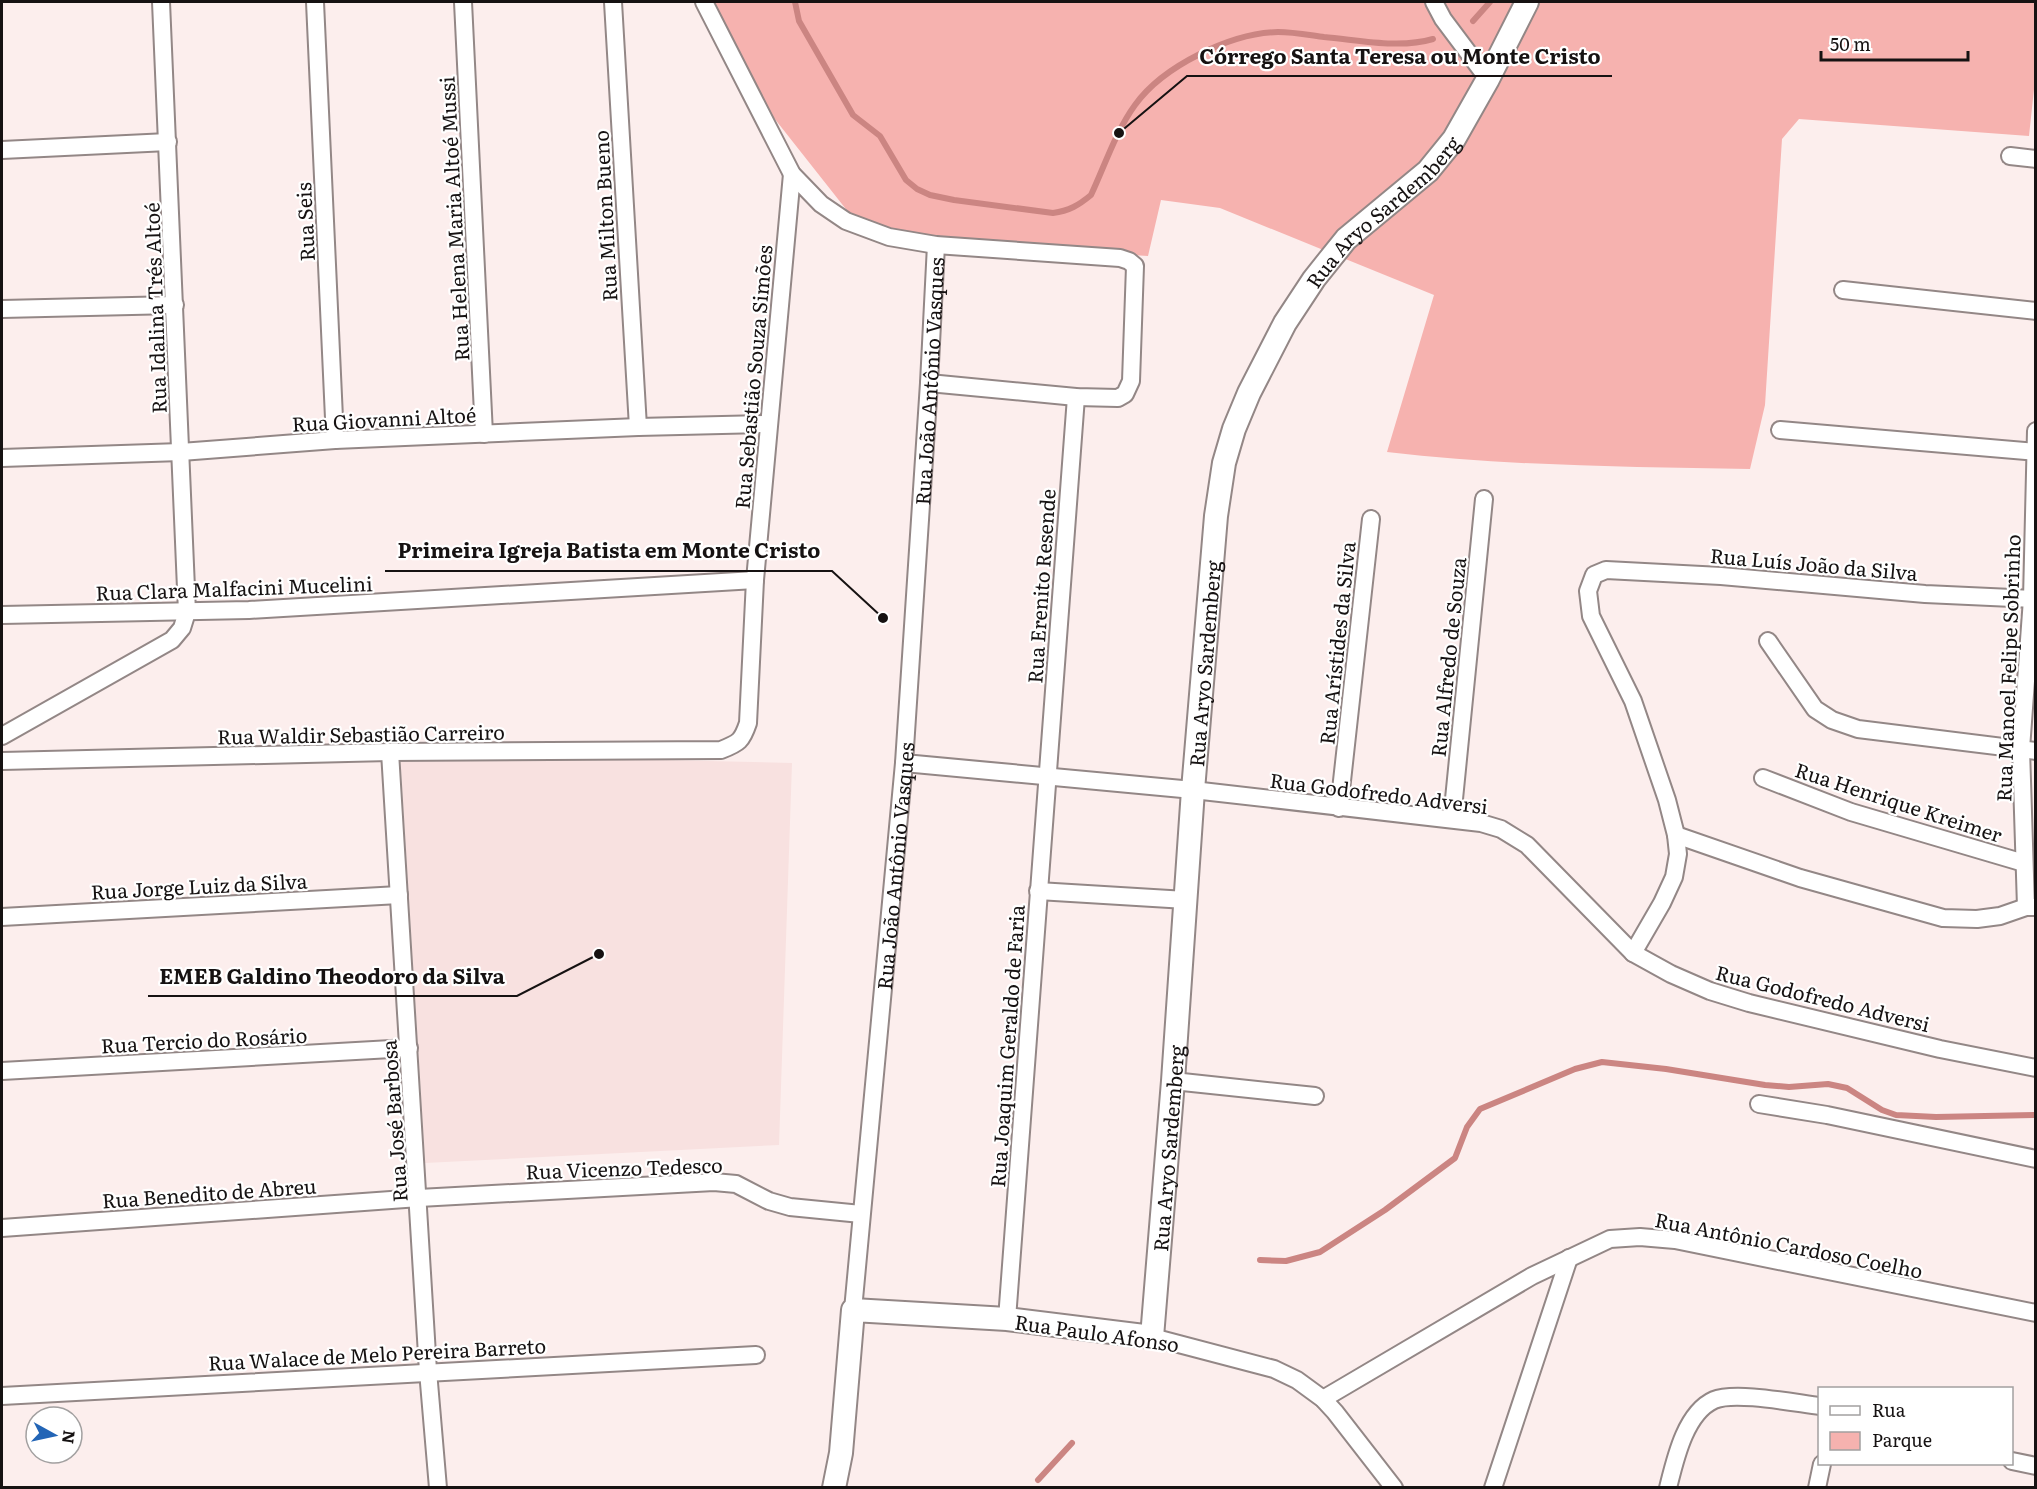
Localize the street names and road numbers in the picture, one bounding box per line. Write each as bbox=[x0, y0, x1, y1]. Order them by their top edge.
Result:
street label: Rua Helena Maria Altoé Mussi bbox=[431, 75, 475, 362]
street label: Rua Aryo Sardemberg bbox=[1298, 128, 1467, 293]
street label: Rua Milton Bueno bbox=[585, 129, 623, 303]
street label: Rua Seis bbox=[287, 182, 321, 262]
street label: Rua Idalina Trés Altoé bbox=[135, 202, 173, 414]
street label: Rua Sebastião Souza Simões bbox=[726, 244, 778, 510]
street label: Rua João Antônio Vasques bbox=[906, 256, 950, 506]
street label: Rua Giovanni Altoé bbox=[291, 398, 477, 438]
street label: Rua Erenito Resende bbox=[1018, 488, 1062, 684]
street label: Rua Manoel Felipe Sobrinho bbox=[1987, 534, 2027, 802]
street label: Rua Luís João da Silva bbox=[1709, 539, 1919, 587]
street label: Rua Arístides da Silva bbox=[1310, 540, 1362, 746]
street label: Rua Alfredo de Souza bbox=[1422, 555, 1472, 758]
street label: Rua Aryo Sardemberg bbox=[1180, 558, 1227, 768]
street label: Rua Clara Malfacini Mucelini bbox=[95, 567, 373, 607]
street label: Rua Waldir Sebastião Carreiro bbox=[217, 715, 505, 751]
street label: Rua João Antônio Vasques bbox=[868, 741, 920, 991]
street label: Rua Henrique Kreimer bbox=[1792, 753, 2007, 849]
street label: Rua Godofredo Adversi bbox=[1268, 764, 1490, 820]
street label: Rua Jorge Luiz da Silva bbox=[90, 864, 308, 906]
street label: Rua Joaquim Geraldo de Faria bbox=[981, 903, 1031, 1188]
street label: Rua Godofredo Adversi bbox=[1713, 956, 1933, 1038]
street label: Rua Tercio do Rosário bbox=[100, 1019, 308, 1059]
street label: Rua José Barbosa bbox=[372, 1039, 414, 1203]
street label: Rua Aryo Sardemberg bbox=[1144, 1043, 1191, 1253]
street label: Rua Vicenzo Tedesco bbox=[525, 1149, 723, 1185]
street label: Rua Benedito de Abreu bbox=[101, 1170, 318, 1214]
street label: Rua Antônio Cardoso Coelho bbox=[1652, 1203, 1926, 1285]
street label: Rua Paulo Afonso bbox=[1013, 1306, 1181, 1358]
street label: Rua Walace de Melo Pereira Barreto bbox=[207, 1329, 547, 1377]

